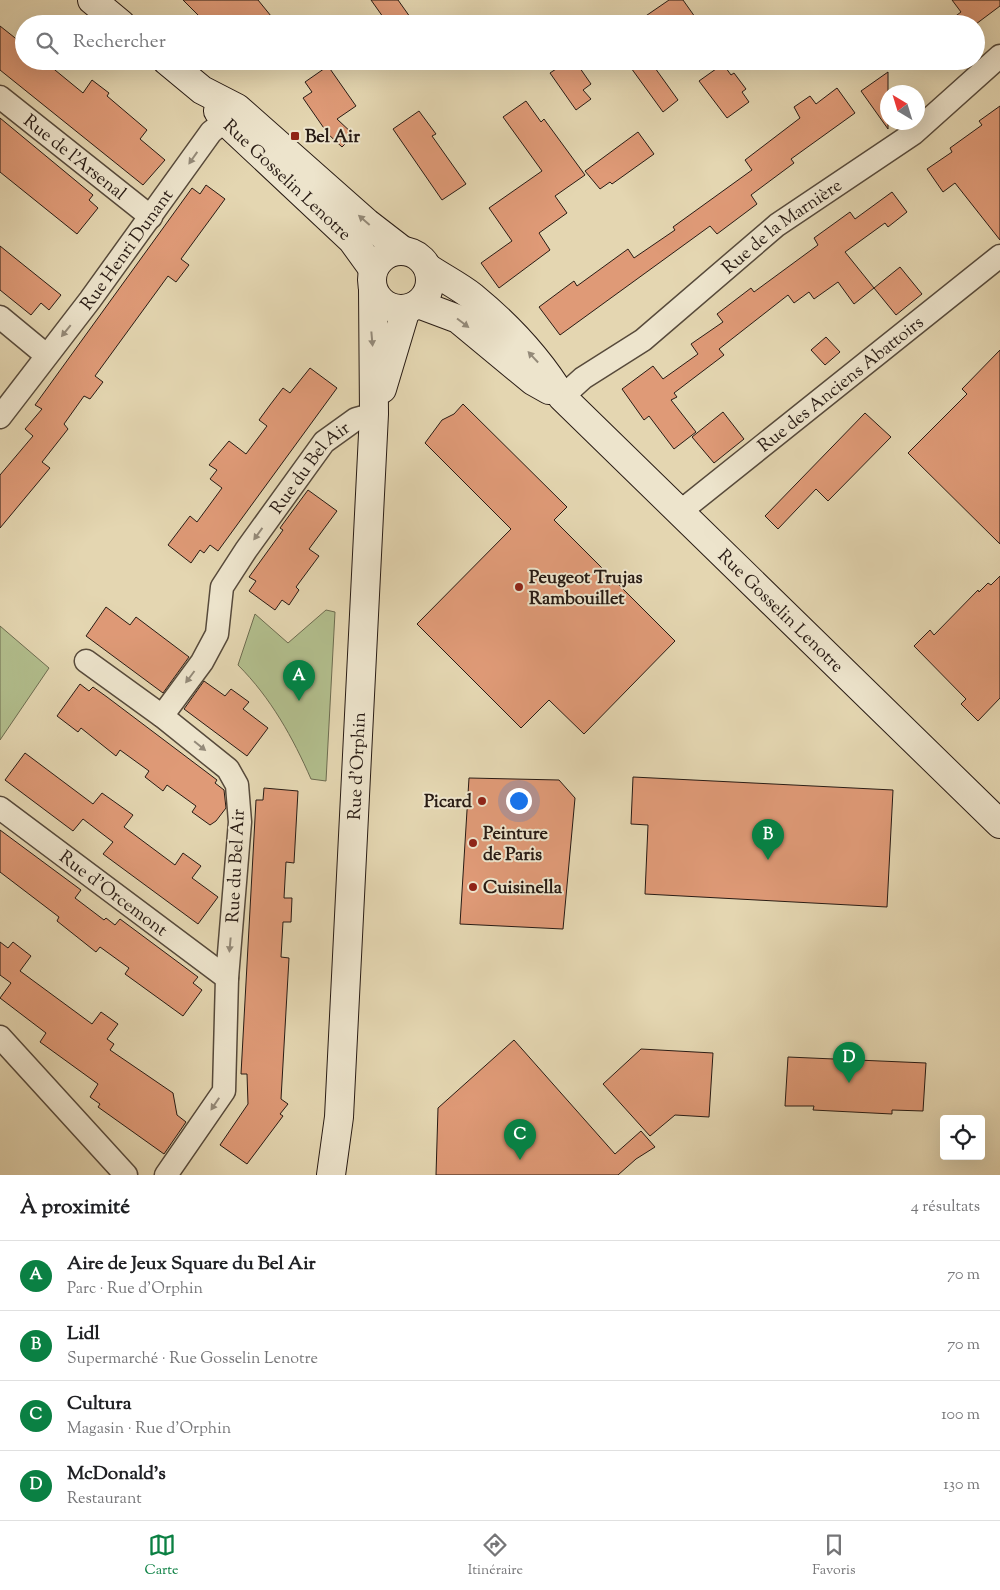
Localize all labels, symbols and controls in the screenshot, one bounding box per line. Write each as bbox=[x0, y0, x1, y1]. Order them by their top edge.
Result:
search box bbox=[15, 15, 985, 70]
icon: search bbox=[33, 29, 61, 57]
text: Rechercher bbox=[73, 29, 166, 56]
north arrow bbox=[880, 85, 925, 130]
street label: Rue de l'Arsenal bbox=[17, 109, 131, 207]
street label: Rue Gosselin Lenotre bbox=[216, 114, 356, 248]
place label: Bel Air bbox=[305, 125, 360, 151]
marker: Bel Air bbox=[289, 130, 301, 142]
one-way arrow bbox=[188, 151, 198, 165]
street label: Rue de la Marnière bbox=[717, 174, 848, 282]
street label: Rue Henri Dunant bbox=[75, 184, 181, 317]
one-way arrow bbox=[357, 215, 370, 226]
street label: Rue des Anciens Abattoirs bbox=[753, 311, 930, 460]
one-way arrow bbox=[456, 318, 470, 328]
one-way arrow bbox=[60, 324, 71, 337]
one-way arrow bbox=[369, 331, 377, 347]
one-way arrow bbox=[528, 351, 539, 364]
street label: Rue du Bel Air bbox=[265, 416, 356, 520]
one-way arrow bbox=[253, 527, 263, 541]
street label: Rue Gosselin Lenotre bbox=[711, 544, 849, 680]
place label: Peugeot Trujas Rambouillet bbox=[529, 566, 643, 613]
marker: Peugeot Trujas Rambouillet bbox=[513, 581, 525, 593]
pin: A bbox=[283, 660, 315, 701]
one-way arrow bbox=[185, 670, 196, 683]
street label: Rue d'Orphin bbox=[343, 711, 374, 821]
one-way arrow bbox=[193, 740, 206, 751]
your location bbox=[506, 788, 532, 814]
place label: Picard bbox=[424, 790, 473, 816]
marker: Picard bbox=[476, 795, 488, 807]
street label: Rue du Bel Air bbox=[221, 808, 253, 924]
pin: B bbox=[752, 819, 784, 860]
place label: Peinture de Paris bbox=[483, 822, 549, 869]
marker: Peinture de Paris bbox=[467, 837, 479, 849]
street label: Rue d'Orcemont bbox=[53, 845, 172, 944]
place label: Cuisinella bbox=[483, 876, 563, 902]
marker: Cuisinella bbox=[467, 881, 479, 893]
one-way arrow bbox=[226, 937, 234, 953]
pin: D bbox=[833, 1042, 865, 1083]
one-way arrow bbox=[210, 1097, 220, 1111]
map controls bbox=[940, 1115, 985, 1160]
button: locate bbox=[940, 1115, 985, 1160]
pin: C bbox=[504, 1119, 536, 1160]
text: À proximité bbox=[20, 1193, 130, 1223]
text: 4 résultats bbox=[911, 1196, 980, 1219]
text: Aire de Jeux Square du Bel Air bbox=[67, 1251, 316, 1278]
text: A bbox=[30, 1264, 43, 1287]
text: 70 m bbox=[947, 1264, 980, 1287]
text: Parc · Rue d'Orphin bbox=[67, 1278, 203, 1301]
text: Lidl bbox=[67, 1321, 100, 1348]
text: B bbox=[31, 1334, 41, 1357]
text: 70 m bbox=[947, 1334, 980, 1357]
text: Supermarché · Rue Gosselin Lenotre bbox=[67, 1348, 318, 1371]
text: Cultura bbox=[67, 1391, 131, 1418]
text: C bbox=[30, 1404, 42, 1427]
text: 100 m bbox=[941, 1404, 980, 1427]
text: Magasin · Rue d'Orphin bbox=[67, 1418, 231, 1441]
text: McDonald's bbox=[67, 1461, 166, 1488]
text: D bbox=[30, 1474, 42, 1497]
text: 130 m bbox=[943, 1474, 980, 1497]
text: Restaurant bbox=[67, 1488, 142, 1511]
tab: Carte bbox=[145, 1531, 179, 1581]
tab: Itinéraire bbox=[468, 1531, 523, 1581]
tab: Favoris bbox=[812, 1531, 855, 1581]

